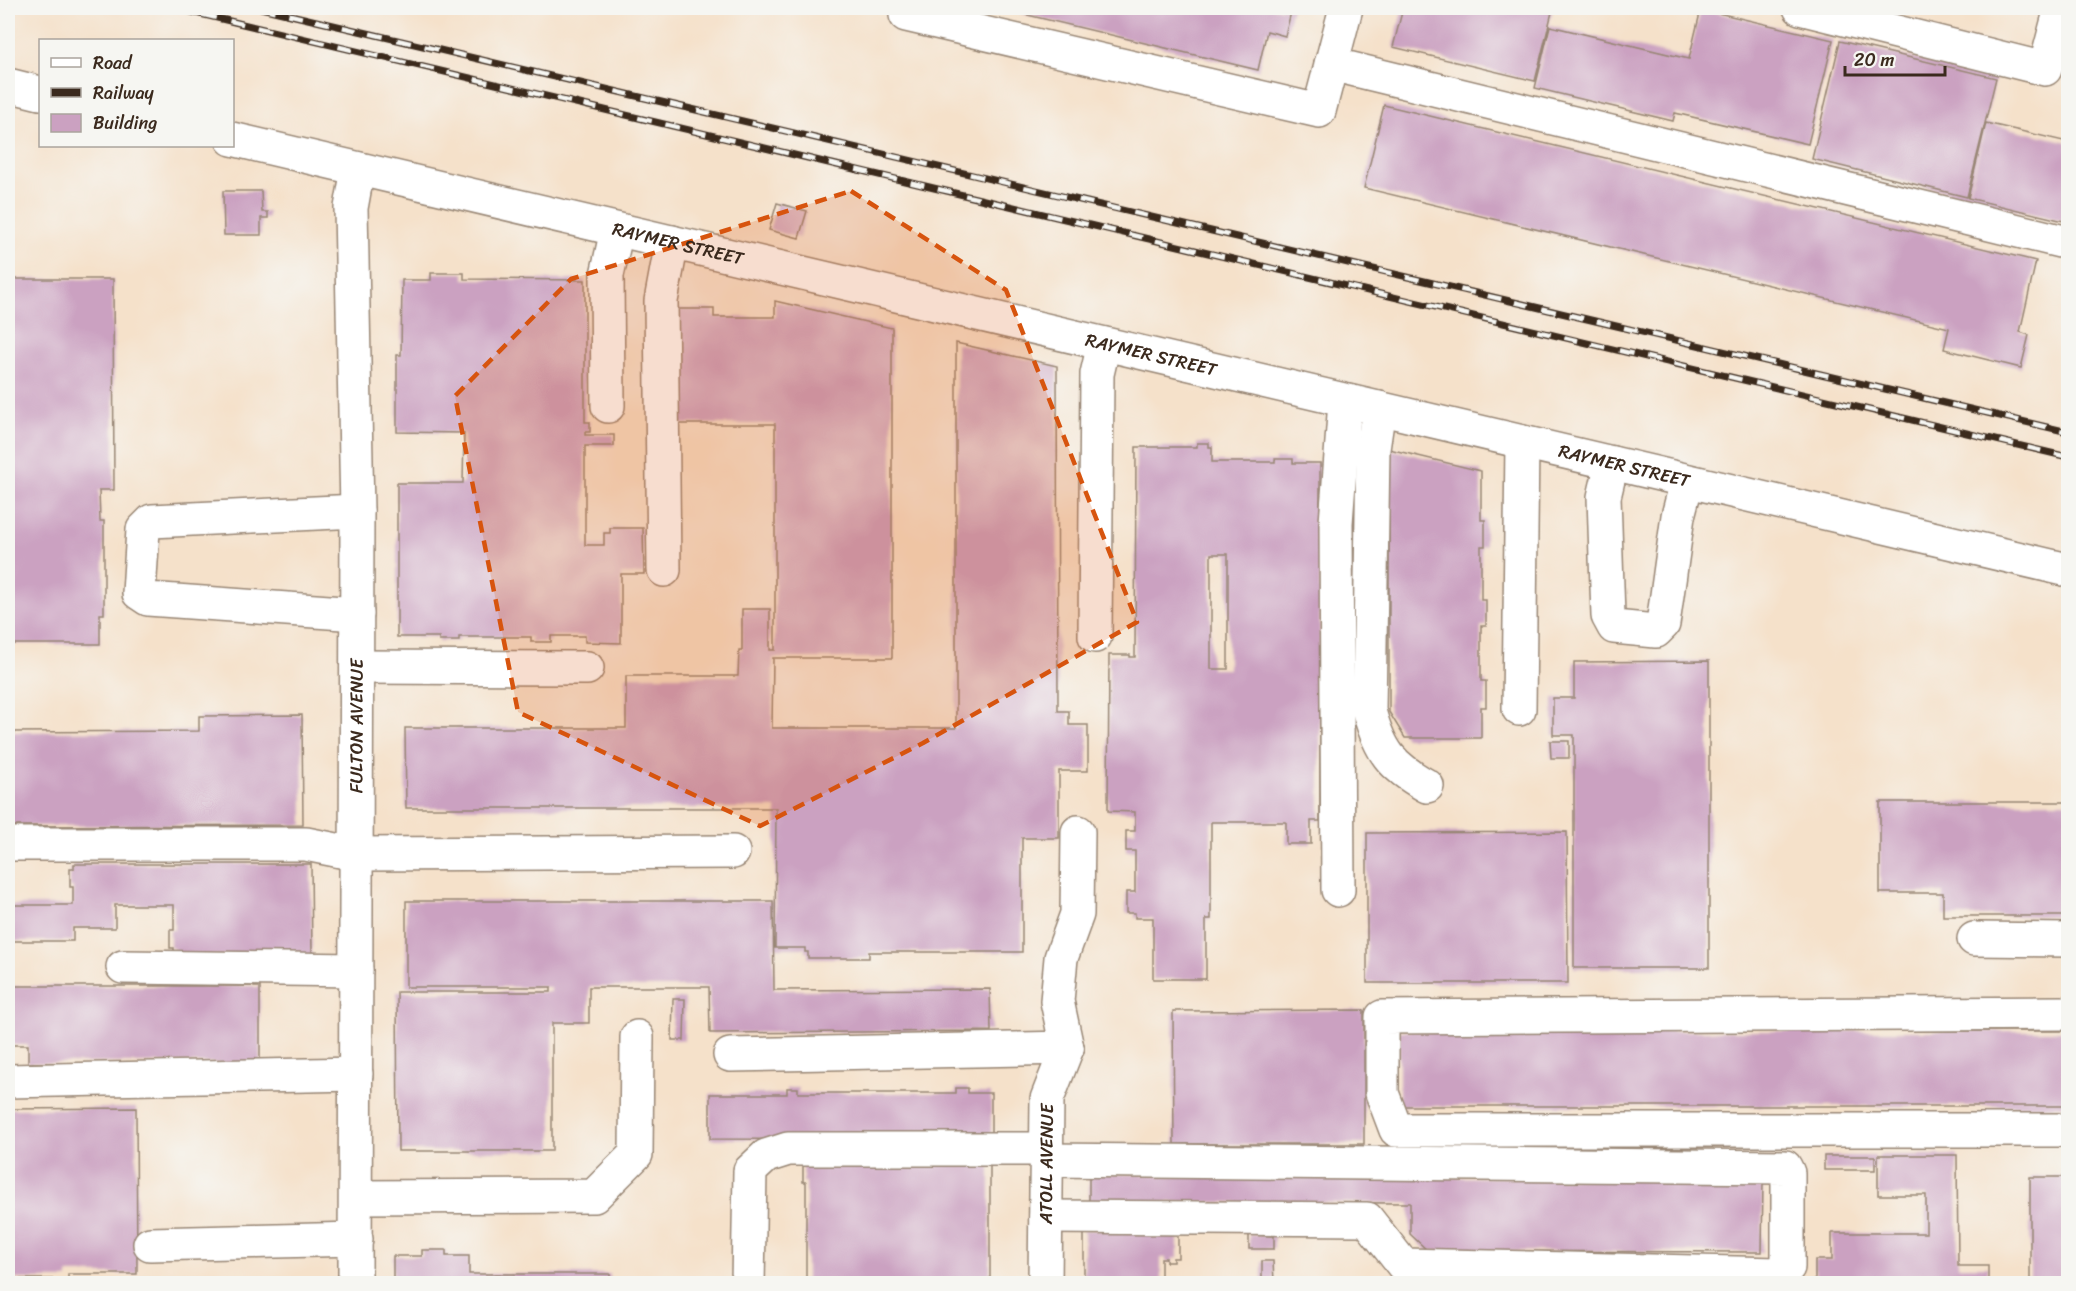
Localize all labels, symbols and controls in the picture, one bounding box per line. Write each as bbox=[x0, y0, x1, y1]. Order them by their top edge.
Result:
legend bbox=[39, 39, 234, 147]
scale bar bbox=[1845, 39, 1946, 77]
text: 20 m bbox=[1854, 44, 1894, 76]
text: Road bbox=[93, 47, 133, 79]
text: Railway bbox=[93, 77, 155, 109]
text: Building bbox=[93, 107, 157, 139]
street label: RAYMER STREET bbox=[609, 213, 748, 275]
street label: RAYMER STREET bbox=[1082, 324, 1221, 386]
street label: RAYMER STREET bbox=[1555, 435, 1694, 497]
street label: FULTON AVENUE bbox=[340, 658, 373, 793]
street label: ATOLL AVENUE bbox=[1030, 1103, 1063, 1225]

